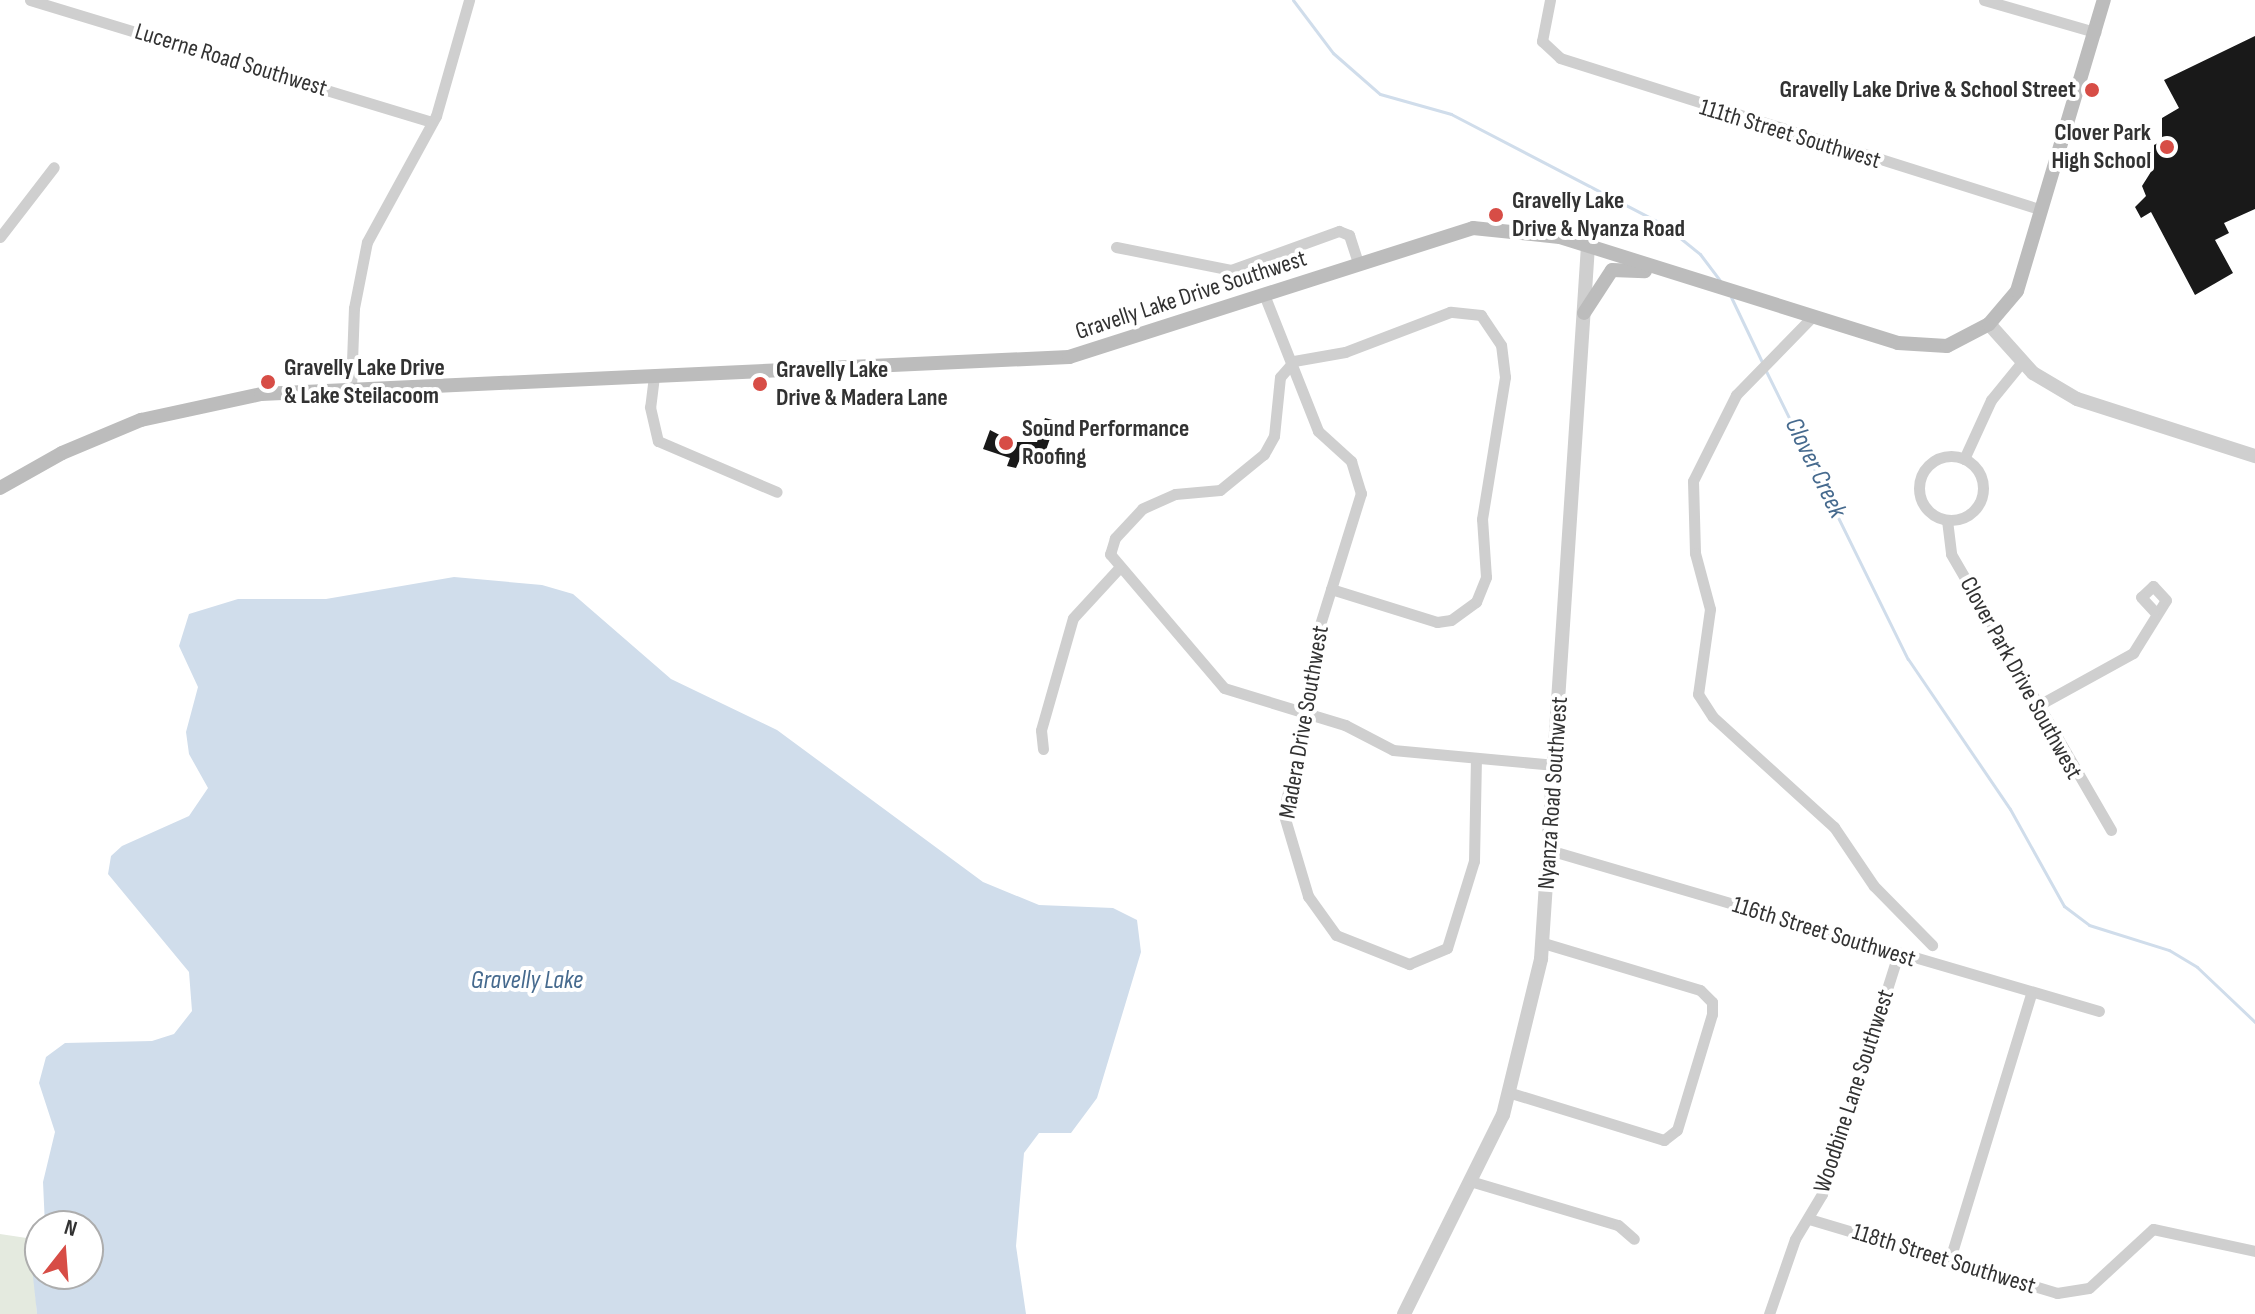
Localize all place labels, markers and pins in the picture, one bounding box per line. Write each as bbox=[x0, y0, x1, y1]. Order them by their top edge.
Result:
place label: Gravelly Lake Drive & School Street bbox=[1779, 76, 2076, 104]
marker: Gravelly Lake Drive & School Street bbox=[2083, 81, 2101, 99]
place label: Clover Park High School bbox=[2051, 119, 2151, 175]
marker: Clover Park High School bbox=[2158, 138, 2176, 156]
place label: Gravelly Lake Drive & Nyanza Road bbox=[1512, 187, 1685, 243]
marker: Gravelly Lake Drive & Nyanza Road bbox=[1487, 206, 1505, 224]
place label: Gravelly Lake Drive & Lake Steilacoom bbox=[284, 354, 445, 410]
place label: Gravelly Lake Drive & Madera Lane bbox=[776, 356, 948, 412]
marker: Gravelly Lake Drive & Lake Steilacoom bbox=[259, 373, 277, 391]
marker: Gravelly Lake Drive & Madera Lane bbox=[751, 375, 769, 393]
place label: Sound Performance Roofing bbox=[1022, 415, 1189, 471]
marker: Sound Performance Roofing bbox=[997, 434, 1015, 452]

